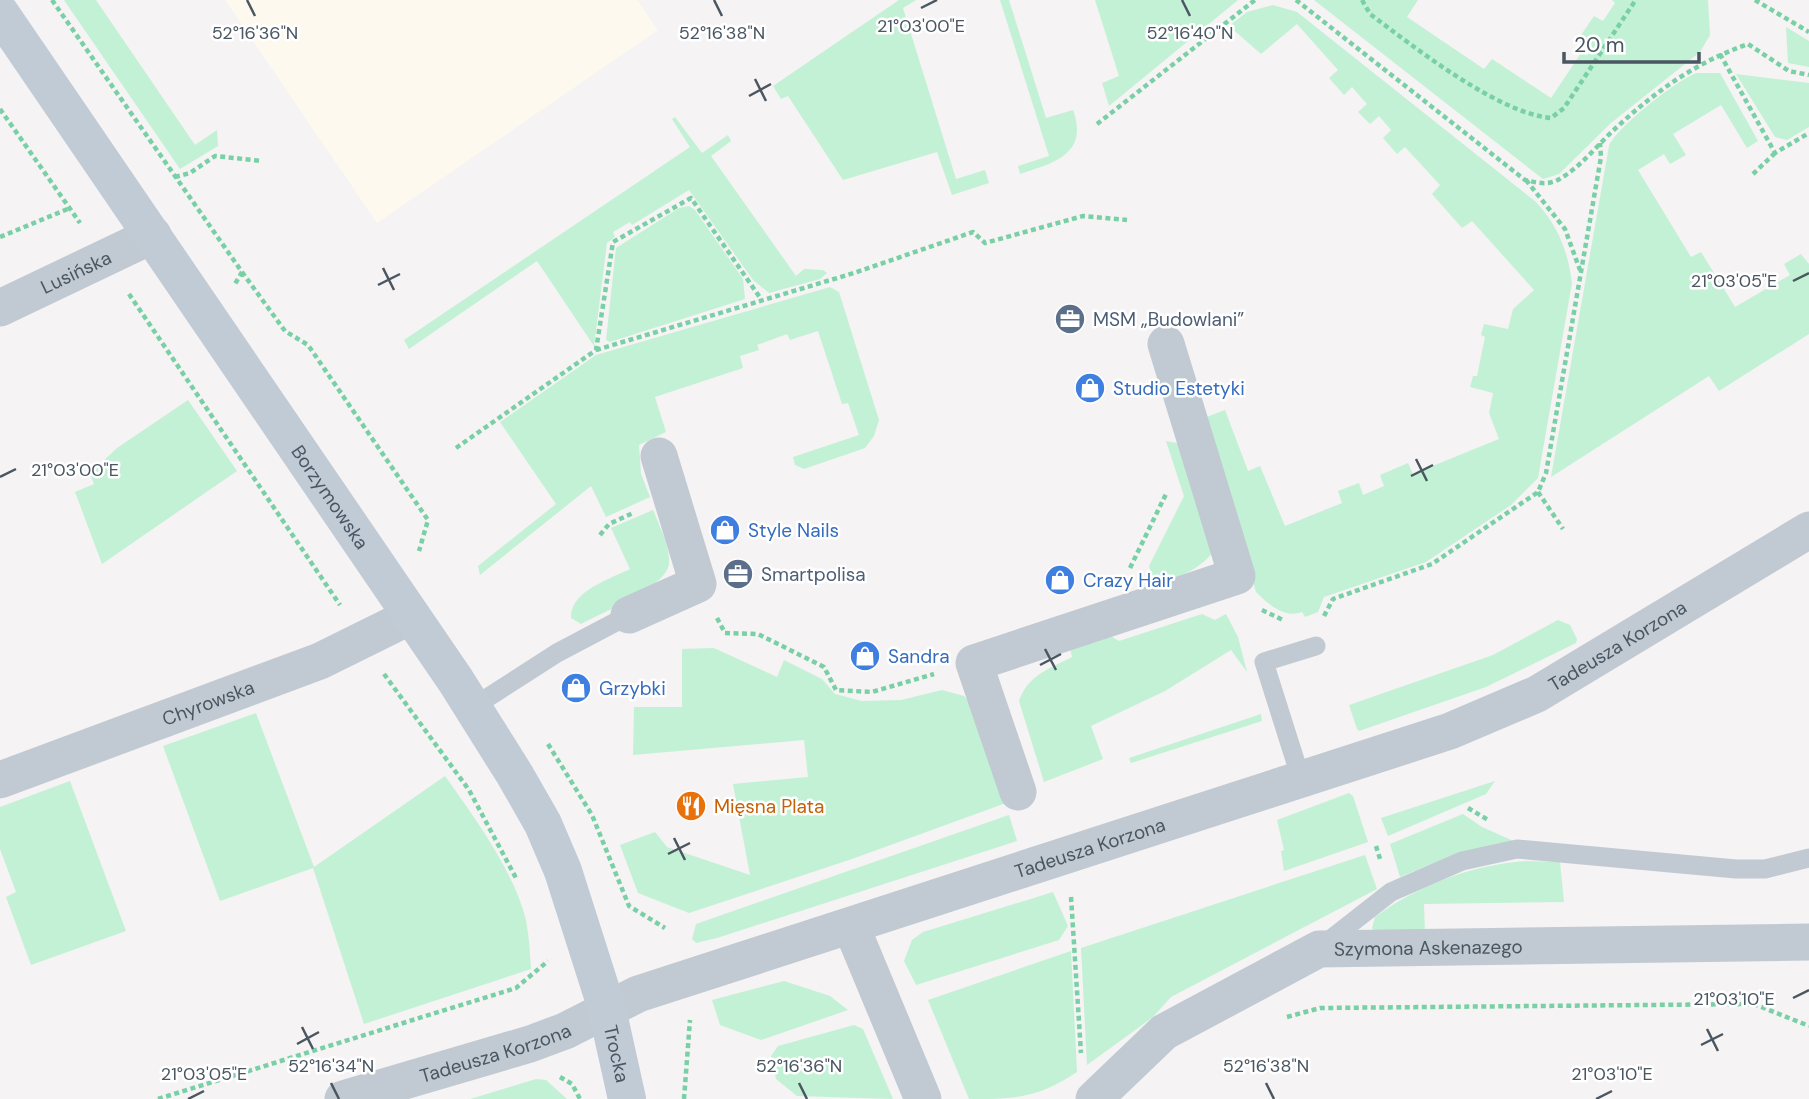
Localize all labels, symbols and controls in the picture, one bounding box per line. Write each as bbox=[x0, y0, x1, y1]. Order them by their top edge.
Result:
text: 21°03'00"E bbox=[877, 14, 965, 38]
text: 52°16'36"N bbox=[212, 21, 298, 45]
text: 52°16'38"N bbox=[679, 21, 765, 45]
text: 52°16'40"N bbox=[1147, 21, 1233, 45]
scale bar bbox=[1564, 21, 1699, 65]
text: 20 m bbox=[1574, 31, 1625, 59]
street label: Lusińska bbox=[37, 245, 115, 300]
text: 21°03'05"E bbox=[1691, 269, 1777, 293]
office icon: MSM „Budowlani” bbox=[1053, 302, 1087, 336]
place label: MSM „Budowlani” bbox=[1093, 307, 1244, 332]
shop icon: Studio Estetyki bbox=[1073, 371, 1107, 405]
place label: Studio Estetyki bbox=[1113, 376, 1245, 401]
street label: Borzymowska bbox=[286, 440, 374, 554]
text: 21°03'00"E bbox=[31, 458, 119, 482]
shop icon: Style Nails bbox=[708, 513, 742, 547]
place label: Style Nails bbox=[748, 518, 839, 543]
office icon: Smartpolisa bbox=[721, 557, 755, 591]
place label: Smartpolisa bbox=[761, 562, 866, 587]
shop icon: Crazy Hair bbox=[1043, 563, 1077, 597]
place label: Crazy Hair bbox=[1083, 568, 1173, 593]
street label: Tadeusza Korzona bbox=[1544, 595, 1691, 697]
shop icon: Sandra bbox=[848, 639, 882, 673]
place label: Sandra bbox=[888, 644, 950, 669]
shop icon: Grzybki bbox=[559, 671, 593, 705]
street label: Chyrowska bbox=[159, 675, 258, 732]
place label: Grzybki bbox=[599, 676, 666, 701]
restaurant icon: Mięsna Plata bbox=[674, 789, 708, 823]
place label: Mięsna Plata bbox=[714, 794, 824, 819]
street label: Tadeusza Korzona bbox=[1011, 812, 1168, 884]
street label: Szymona Askenazego bbox=[1334, 934, 1523, 962]
text: 21°03'10"E bbox=[1693, 987, 1775, 1011]
street label: Tadeusza Korzona bbox=[417, 1018, 576, 1089]
street label: Trocka bbox=[598, 1023, 635, 1085]
text: 52°16'34"N bbox=[288, 1054, 374, 1078]
text: 52°16'36"N bbox=[756, 1054, 842, 1078]
text: 52°16'38"N bbox=[1223, 1054, 1309, 1078]
text: 21°03'05"E bbox=[161, 1062, 247, 1086]
text: 21°03'10"E bbox=[1571, 1062, 1653, 1086]

